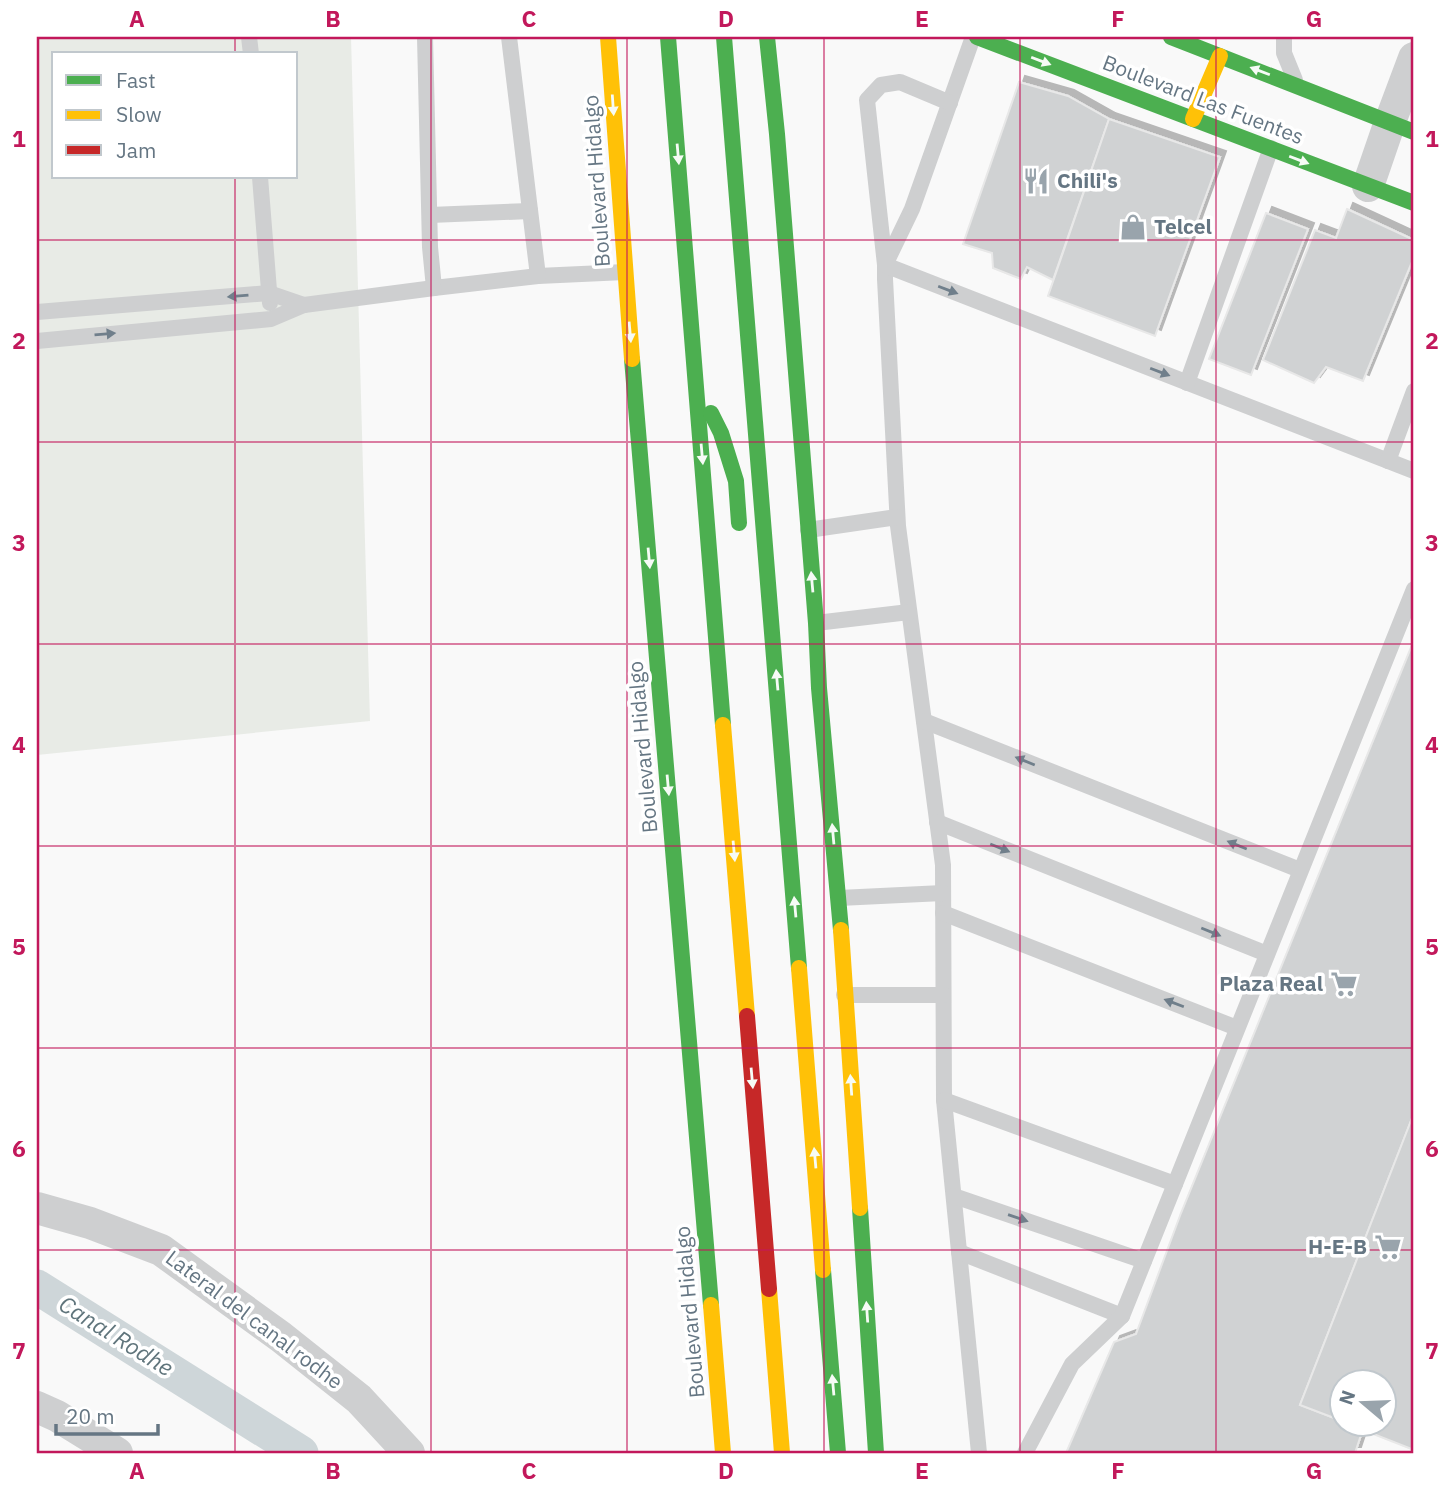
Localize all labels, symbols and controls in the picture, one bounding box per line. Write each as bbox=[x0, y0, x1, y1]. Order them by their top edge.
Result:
text: A bbox=[129, 3, 145, 33]
text: B bbox=[325, 3, 341, 33]
text: C bbox=[522, 3, 537, 33]
text: D bbox=[718, 3, 734, 33]
text: E bbox=[915, 3, 929, 33]
text: F bbox=[1111, 3, 1125, 33]
text: G bbox=[1306, 3, 1322, 33]
street label: Boulevard Las Fuentes bbox=[1099, 48, 1308, 150]
legend bbox=[52, 52, 298, 178]
one-way arrow bbox=[1031, 56, 1052, 67]
text: Fast bbox=[116, 66, 156, 94]
one-way arrow bbox=[1249, 66, 1270, 77]
street label: Boulevard Hidalgo bbox=[576, 94, 616, 268]
one-way arrow bbox=[608, 94, 619, 116]
text: Slow bbox=[116, 100, 162, 128]
text: 1 bbox=[12, 123, 26, 153]
text: 1 bbox=[1425, 123, 1439, 153]
text: Jam bbox=[116, 136, 156, 164]
one-way arrow bbox=[673, 143, 684, 165]
one-way arrow bbox=[1289, 154, 1310, 165]
restaurant icon: Chili's bbox=[1021, 166, 1051, 196]
place label: Chili's bbox=[1057, 166, 1118, 194]
shop icon: Telcel bbox=[1118, 212, 1148, 242]
place label: Telcel bbox=[1154, 212, 1212, 240]
one-way arrow bbox=[938, 284, 959, 295]
one-way arrow bbox=[227, 291, 249, 302]
one-way arrow bbox=[625, 321, 636, 343]
text: 2 bbox=[12, 325, 26, 355]
text: 2 bbox=[1425, 325, 1439, 355]
one-way arrow bbox=[94, 329, 116, 340]
one-way arrow bbox=[1150, 367, 1171, 378]
one-way arrow bbox=[697, 443, 708, 465]
text: 3 bbox=[12, 527, 26, 557]
text: 3 bbox=[1425, 527, 1439, 557]
one-way arrow bbox=[644, 548, 655, 570]
one-way arrow bbox=[806, 571, 817, 593]
street label: Boulevard Hidalgo bbox=[621, 660, 663, 834]
one-way arrow bbox=[771, 669, 782, 691]
text: 4 bbox=[12, 729, 26, 759]
text: 4 bbox=[1425, 729, 1439, 759]
one-way arrow bbox=[1015, 756, 1036, 767]
one-way arrow bbox=[663, 774, 674, 796]
one-way arrow bbox=[827, 822, 838, 844]
one-way arrow bbox=[1226, 840, 1247, 851]
one-way arrow bbox=[729, 841, 740, 863]
one-way arrow bbox=[990, 842, 1011, 853]
one-way arrow bbox=[789, 896, 800, 918]
one-way arrow bbox=[1201, 927, 1222, 938]
text: 5 bbox=[12, 931, 26, 961]
text: 5 bbox=[1425, 931, 1439, 961]
place label: Plaza Real bbox=[1219, 969, 1323, 997]
supermarket icon: Plaza Real bbox=[1329, 969, 1359, 999]
one-way arrow bbox=[1163, 997, 1184, 1008]
one-way arrow bbox=[747, 1067, 758, 1089]
one-way arrow bbox=[845, 1074, 856, 1096]
text: 6 bbox=[12, 1133, 26, 1163]
text: 6 bbox=[1425, 1133, 1439, 1163]
one-way arrow bbox=[809, 1147, 820, 1169]
one-way arrow bbox=[1008, 1213, 1029, 1224]
street label: Boulevard Hidalgo bbox=[668, 1225, 710, 1399]
place label: H-E-B bbox=[1308, 1232, 1367, 1260]
supermarket icon: H-E-B bbox=[1373, 1232, 1403, 1262]
street label: Lateral del canal rodhe bbox=[160, 1243, 349, 1395]
water label: Canal Rodhe bbox=[54, 1288, 180, 1382]
one-way arrow bbox=[861, 1301, 872, 1323]
text: 7 bbox=[12, 1335, 26, 1365]
text: 7 bbox=[1425, 1335, 1439, 1365]
north arrow bbox=[1328, 1368, 1398, 1438]
one-way arrow bbox=[827, 1374, 838, 1396]
text: N bbox=[1333, 1387, 1361, 1408]
scale bar bbox=[56, 1392, 158, 1436]
text: 20 m bbox=[66, 1402, 115, 1430]
text: A bbox=[129, 1455, 145, 1485]
text: B bbox=[325, 1455, 341, 1485]
text: C bbox=[522, 1455, 537, 1485]
text: D bbox=[718, 1455, 734, 1485]
text: E bbox=[915, 1455, 929, 1485]
text: F bbox=[1111, 1455, 1125, 1485]
text: G bbox=[1306, 1455, 1322, 1485]

